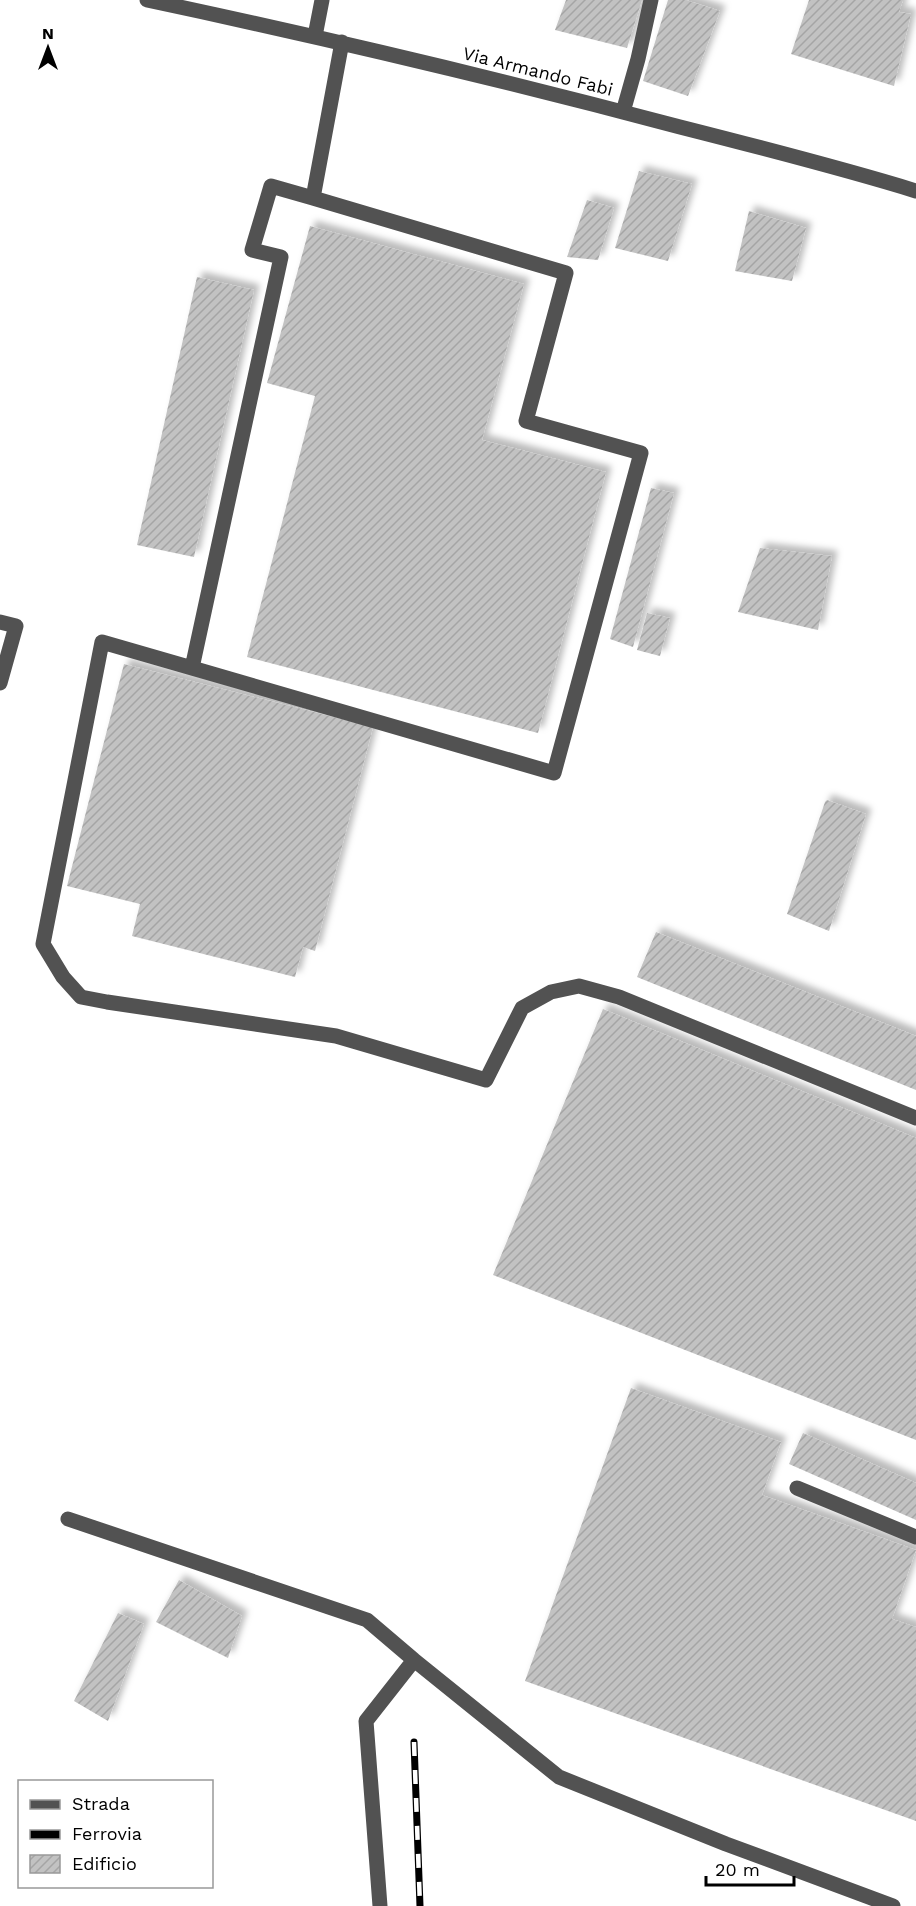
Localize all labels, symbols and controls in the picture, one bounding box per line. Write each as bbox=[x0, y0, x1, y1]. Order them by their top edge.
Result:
north arrow bbox=[18, 18, 78, 78]
text: N bbox=[42, 24, 54, 43]
street label: Via Armando Fabi bbox=[461, 42, 615, 100]
legend bbox=[18, 1780, 213, 1888]
text: Strada bbox=[72, 1793, 130, 1814]
text: Ferrovia bbox=[72, 1823, 142, 1844]
scale bar bbox=[706, 1849, 794, 1887]
text: Edificio bbox=[72, 1853, 137, 1874]
text: 20 m bbox=[715, 1859, 760, 1880]

